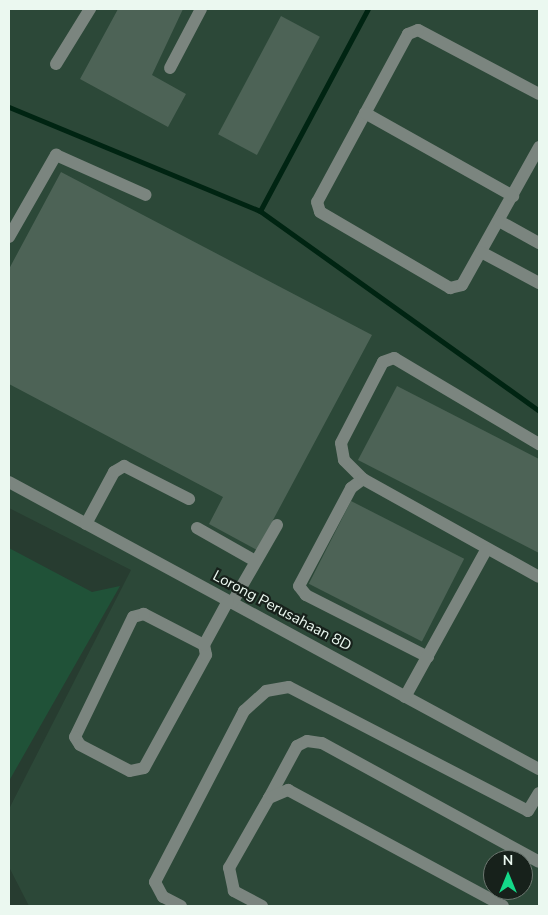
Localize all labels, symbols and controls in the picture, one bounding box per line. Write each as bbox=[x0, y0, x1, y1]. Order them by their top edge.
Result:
street label: Lorong Perusahaan 8D bbox=[210, 567, 354, 655]
north arrow bbox=[483, 850, 533, 900]
text: N bbox=[503, 851, 513, 870]

